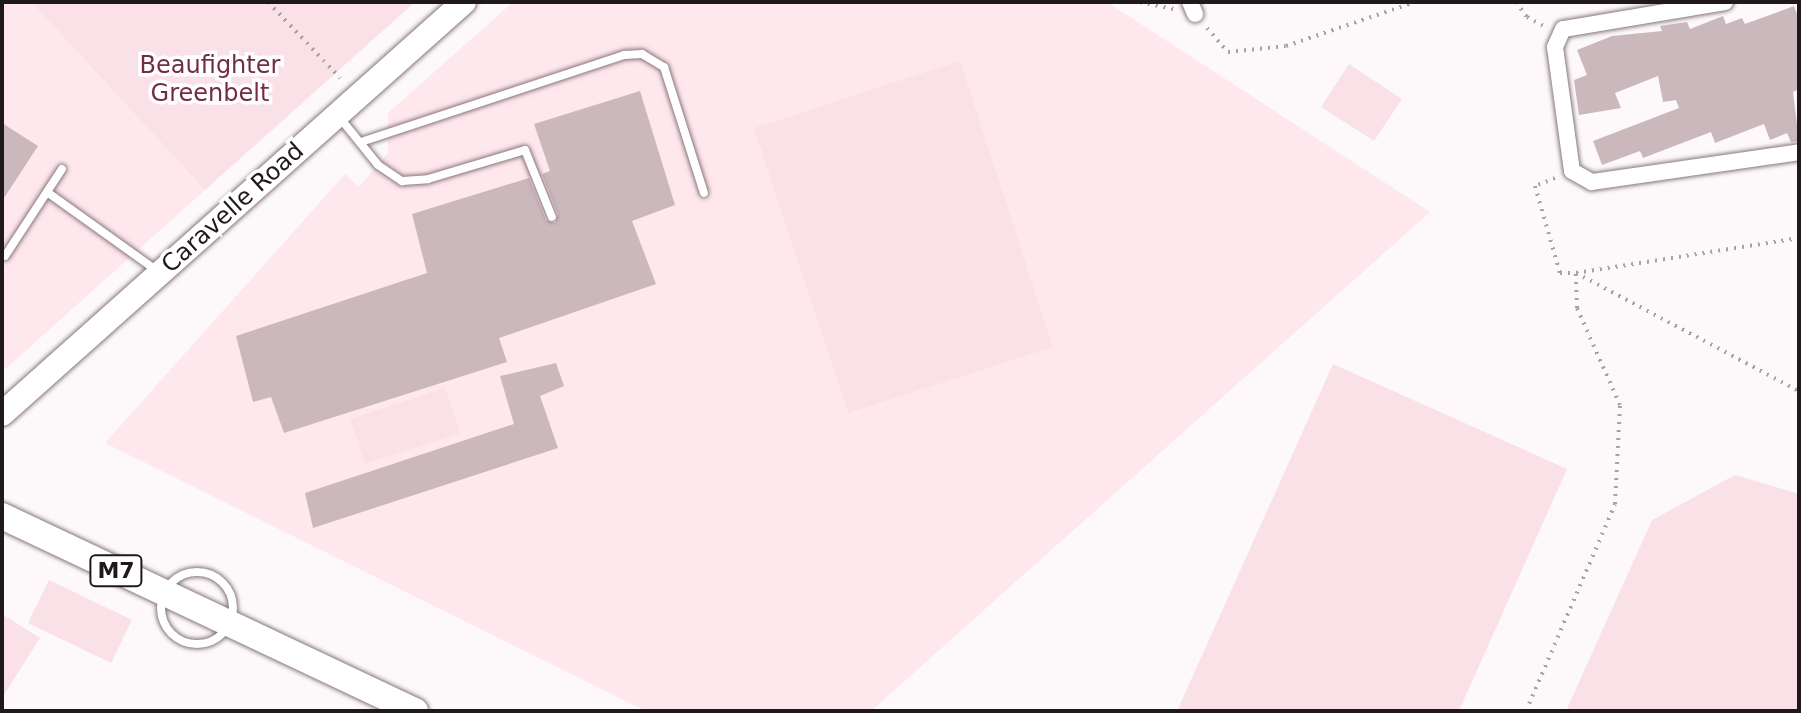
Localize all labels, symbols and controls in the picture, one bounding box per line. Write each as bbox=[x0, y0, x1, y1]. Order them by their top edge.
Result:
park label: Beaufighter Greenbelt bbox=[140, 52, 280, 108]
street label: Caravelle Road bbox=[156, 137, 310, 279]
road number: M7 bbox=[88, 553, 144, 589]

